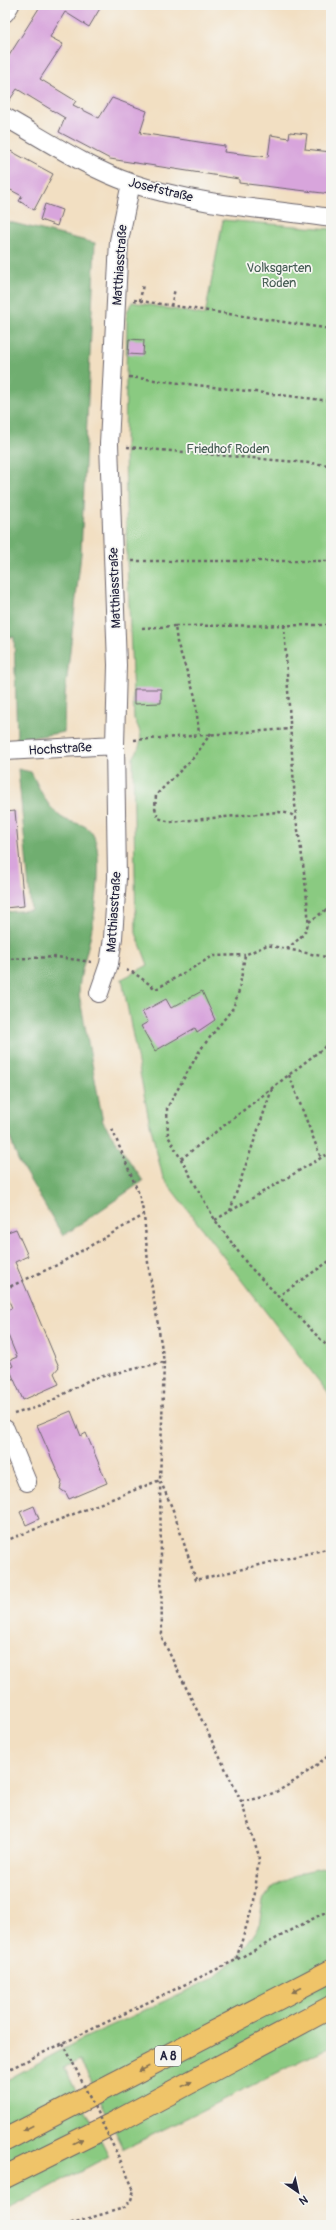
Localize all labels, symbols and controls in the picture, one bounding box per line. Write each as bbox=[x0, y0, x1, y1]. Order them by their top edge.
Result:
street label: Josefstraße bbox=[127, 174, 195, 206]
street label: Matthiasstraße bbox=[109, 223, 131, 306]
park label: Volksgarten Roden bbox=[246, 260, 312, 291]
park label: Friedhof Roden bbox=[186, 441, 270, 457]
street label: Matthiasstraße bbox=[106, 547, 124, 629]
street label: Hochstraße bbox=[28, 739, 93, 759]
street label: Matthiasstraße bbox=[103, 870, 125, 953]
one-way arrow bbox=[291, 1987, 303, 1993]
road number: A 8 bbox=[155, 2046, 181, 2066]
one-way arrow bbox=[138, 2066, 150, 2072]
one-way arrow bbox=[182, 2080, 193, 2087]
one-way arrow bbox=[23, 2125, 34, 2132]
one-way arrow bbox=[72, 2138, 83, 2144]
north arrow bbox=[278, 2172, 318, 2212]
text: N bbox=[296, 2192, 310, 2208]

